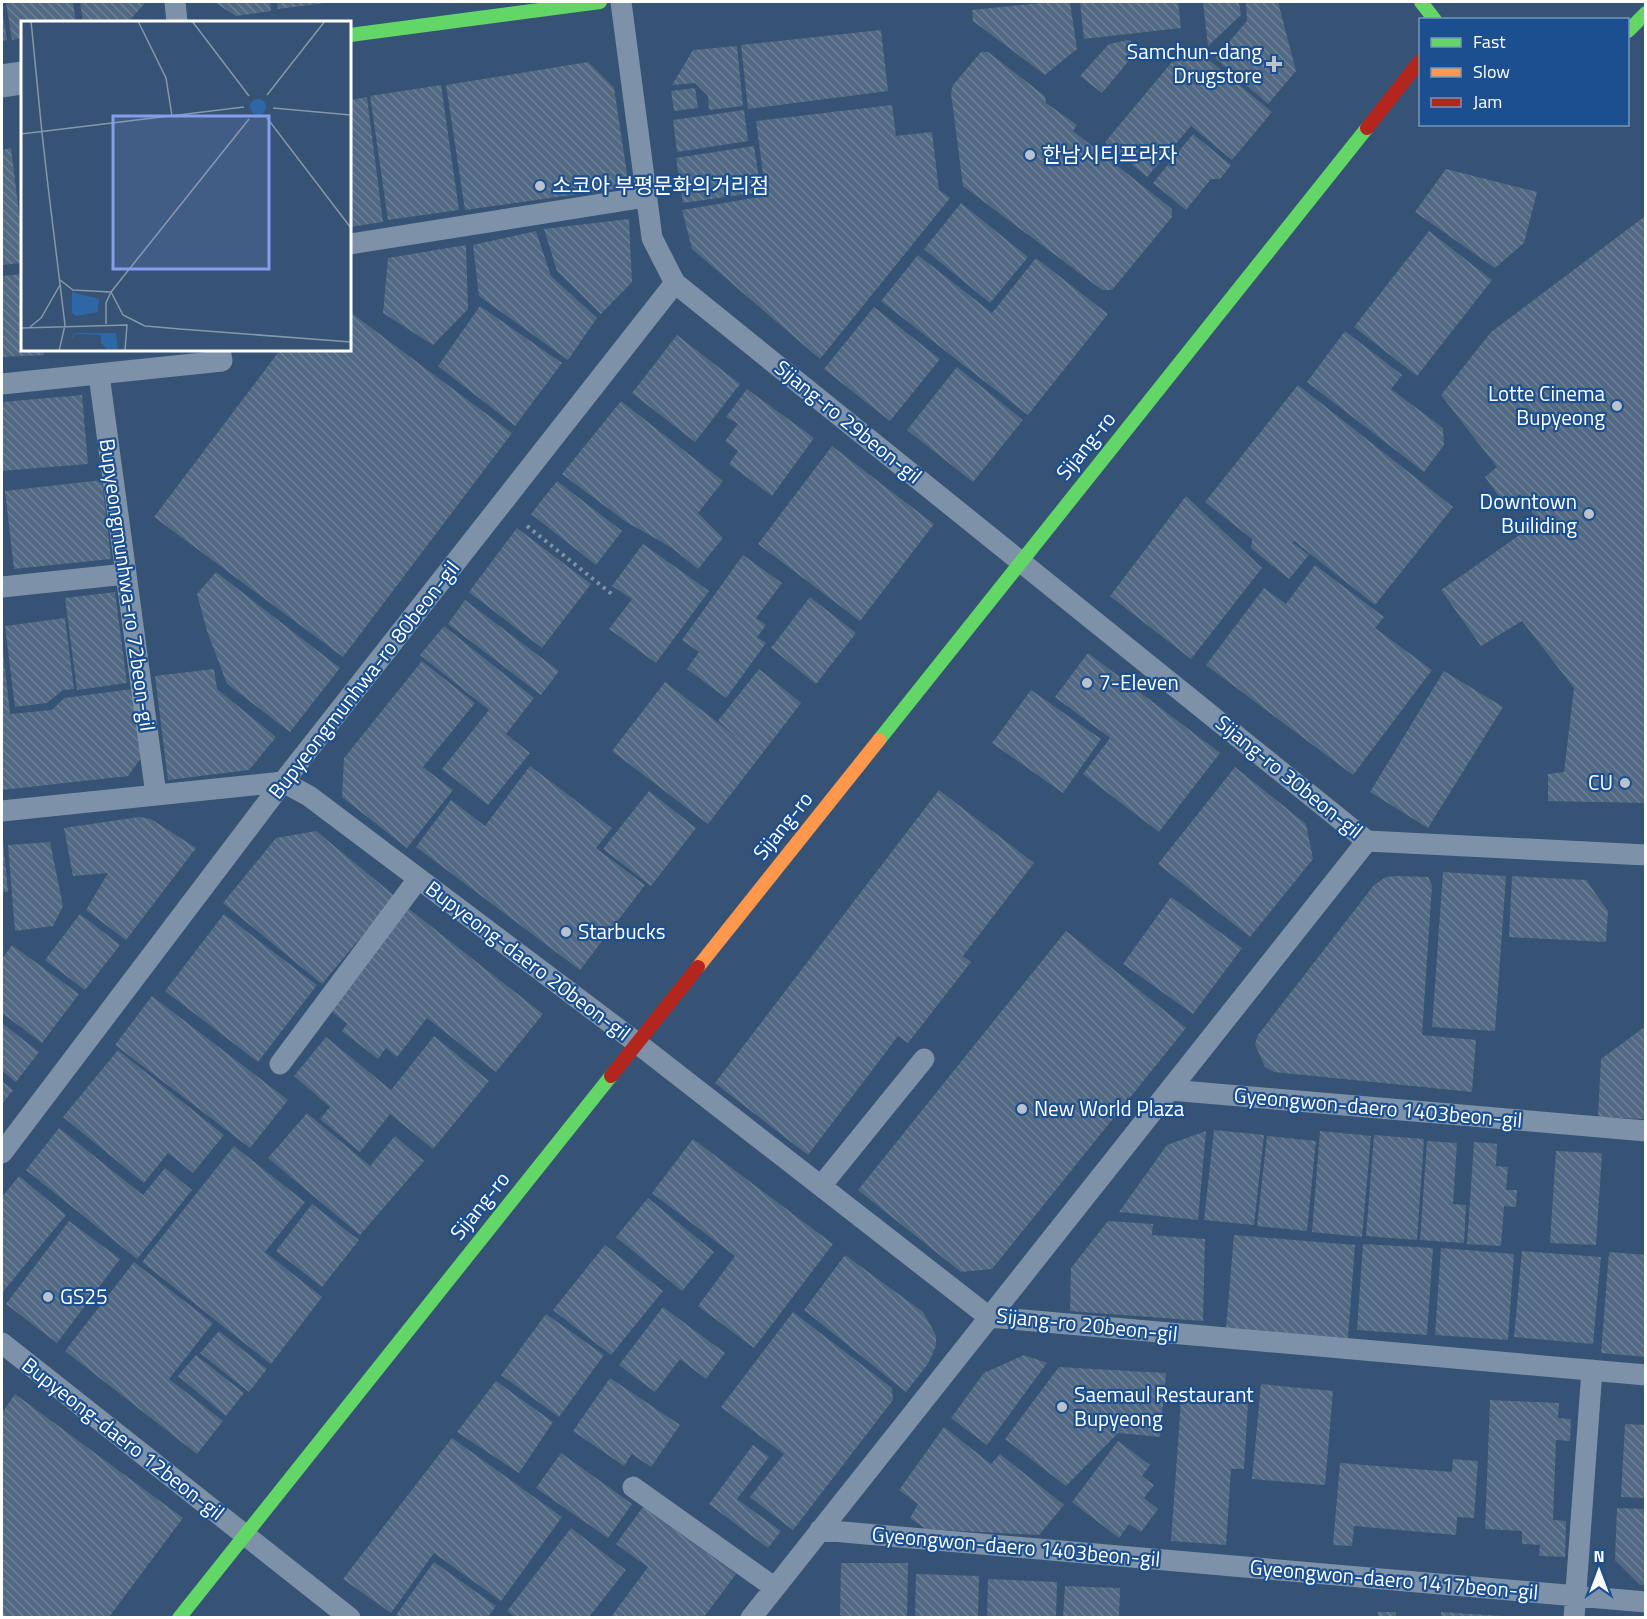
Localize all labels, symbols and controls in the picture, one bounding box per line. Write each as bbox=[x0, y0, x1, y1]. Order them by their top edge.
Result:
legend bbox=[1419, 18, 1629, 126]
inset map bbox=[21, 21, 351, 351]
text: Fast bbox=[1473, 28, 1506, 55]
place label: Samchun-dang Drugstore bbox=[1127, 35, 1262, 91]
marker: Samchun-dang Drugstore bbox=[1267, 57, 1281, 71]
text: Slow bbox=[1473, 58, 1510, 85]
text: Jam bbox=[1473, 88, 1502, 115]
place label: 한남시티프라자 bbox=[1042, 138, 1177, 170]
marker: 한남시티프라자 bbox=[1023, 148, 1037, 162]
place label: 소코아 부평문화의거리점 bbox=[552, 169, 769, 201]
marker: 소코아 부평문화의거리점 bbox=[533, 179, 547, 193]
street label: Sijang-ro 29beon-gil bbox=[768, 352, 929, 491]
place label: Lotte Cinema Bupyeong bbox=[1488, 377, 1605, 433]
marker: Lotte Cinema Bupyeong bbox=[1610, 399, 1624, 413]
street label: Sijang-ro bbox=[1048, 404, 1123, 487]
street label: Bupyeongmunhwa-ro 72beon-gil bbox=[92, 436, 164, 733]
place label: Downtown Builiding bbox=[1480, 485, 1577, 541]
marker: Downtown Builiding bbox=[1582, 507, 1596, 521]
street label: Bupyeongmunhwa-ro 80beon-gil bbox=[260, 553, 467, 806]
place label: 7-Eleven bbox=[1099, 666, 1179, 698]
marker: 7-Eleven bbox=[1080, 676, 1094, 690]
street label: Sijang-ro 30beon-gil bbox=[1209, 707, 1370, 846]
place label: CU bbox=[1588, 766, 1613, 798]
marker: CU bbox=[1618, 776, 1632, 790]
street label: Sijang-ro bbox=[745, 784, 820, 867]
street label: Bupyeong-daero 20beon-gil bbox=[419, 872, 638, 1048]
place label: Starbucks bbox=[578, 915, 666, 947]
marker: Starbucks bbox=[559, 925, 573, 939]
street label: Gyeongwon-daero 1403beon-gil bbox=[1233, 1078, 1524, 1136]
place label: New World Plaza bbox=[1034, 1092, 1185, 1124]
marker: New World Plaza bbox=[1015, 1102, 1029, 1116]
street label: Sijang-ro bbox=[442, 1164, 517, 1247]
place label: GS25 bbox=[60, 1280, 108, 1312]
marker: GS25 bbox=[41, 1290, 55, 1304]
street label: Sijang-ro 20beon-gil bbox=[995, 1299, 1179, 1349]
street label: Bupyeong-daero 12beon-gil bbox=[15, 1349, 232, 1528]
place label: Saemaul Restaurant Bupyeong bbox=[1074, 1378, 1254, 1434]
marker: Saemaul Restaurant Bupyeong bbox=[1055, 1400, 1069, 1414]
street label: Gyeongwon-daero 1403beon-gil bbox=[871, 1517, 1162, 1575]
north arrow bbox=[1569, 1541, 1629, 1601]
text: N bbox=[1593, 1544, 1605, 1568]
street label: Gyeongwon-daero 1417beon-gil bbox=[1249, 1550, 1540, 1608]

